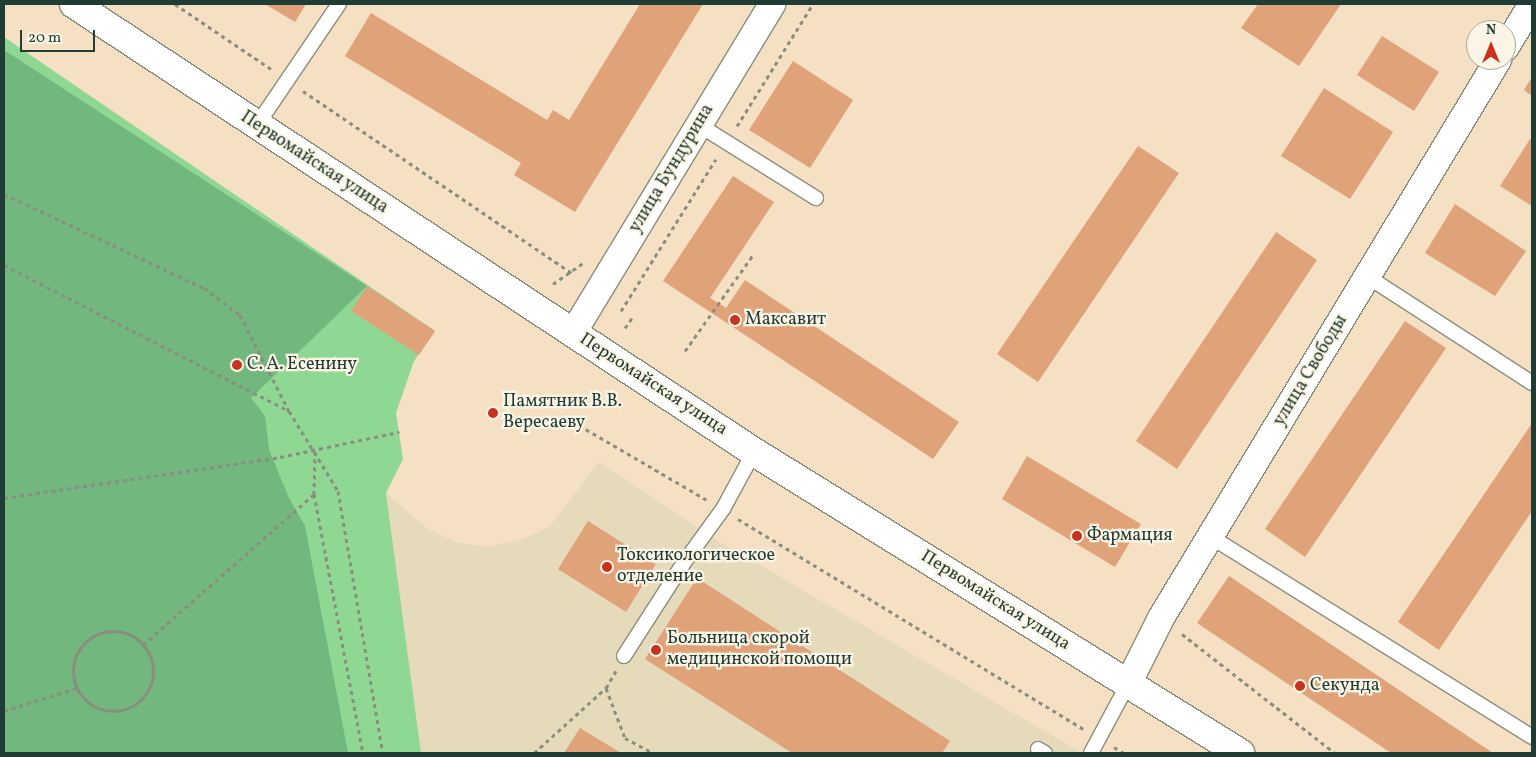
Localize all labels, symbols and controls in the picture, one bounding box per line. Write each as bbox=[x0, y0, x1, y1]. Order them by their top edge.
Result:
scale bar bbox=[22, 20, 98, 52]
north arrow bbox=[1466, 20, 1516, 70]
text: N bbox=[1486, 21, 1496, 40]
text: 20 m bbox=[28, 28, 61, 49]
street label: улица Бундурина bbox=[625, 101, 719, 237]
street label: Первомайская улица bbox=[236, 107, 392, 219]
place label: Максавит bbox=[745, 309, 826, 331]
street label: улица Свободы bbox=[1269, 311, 1353, 431]
marker: Максавит bbox=[729, 314, 741, 326]
street label: Первомайская улица bbox=[575, 329, 731, 441]
place label: С. А. Есенину bbox=[247, 354, 357, 376]
marker: С. А. Есенину bbox=[231, 359, 243, 371]
place label: Памятник В.В. Вересаеву bbox=[503, 392, 622, 434]
marker: Памятник В.В. Вересаеву bbox=[487, 407, 499, 419]
place label: Фармация bbox=[1087, 525, 1173, 547]
marker: Фармация bbox=[1071, 530, 1083, 542]
place label: Токсикологическое отделение bbox=[617, 546, 775, 588]
street label: Первомайская улица bbox=[916, 546, 1074, 656]
marker: Токсикологическое отделение bbox=[601, 561, 613, 573]
place label: Больница скорой медицинской помощи bbox=[667, 629, 852, 672]
marker: Больница скорой медицинской помощи bbox=[649, 643, 663, 657]
place label: Секунда bbox=[1310, 675, 1380, 697]
marker: Секунда bbox=[1294, 680, 1306, 692]

